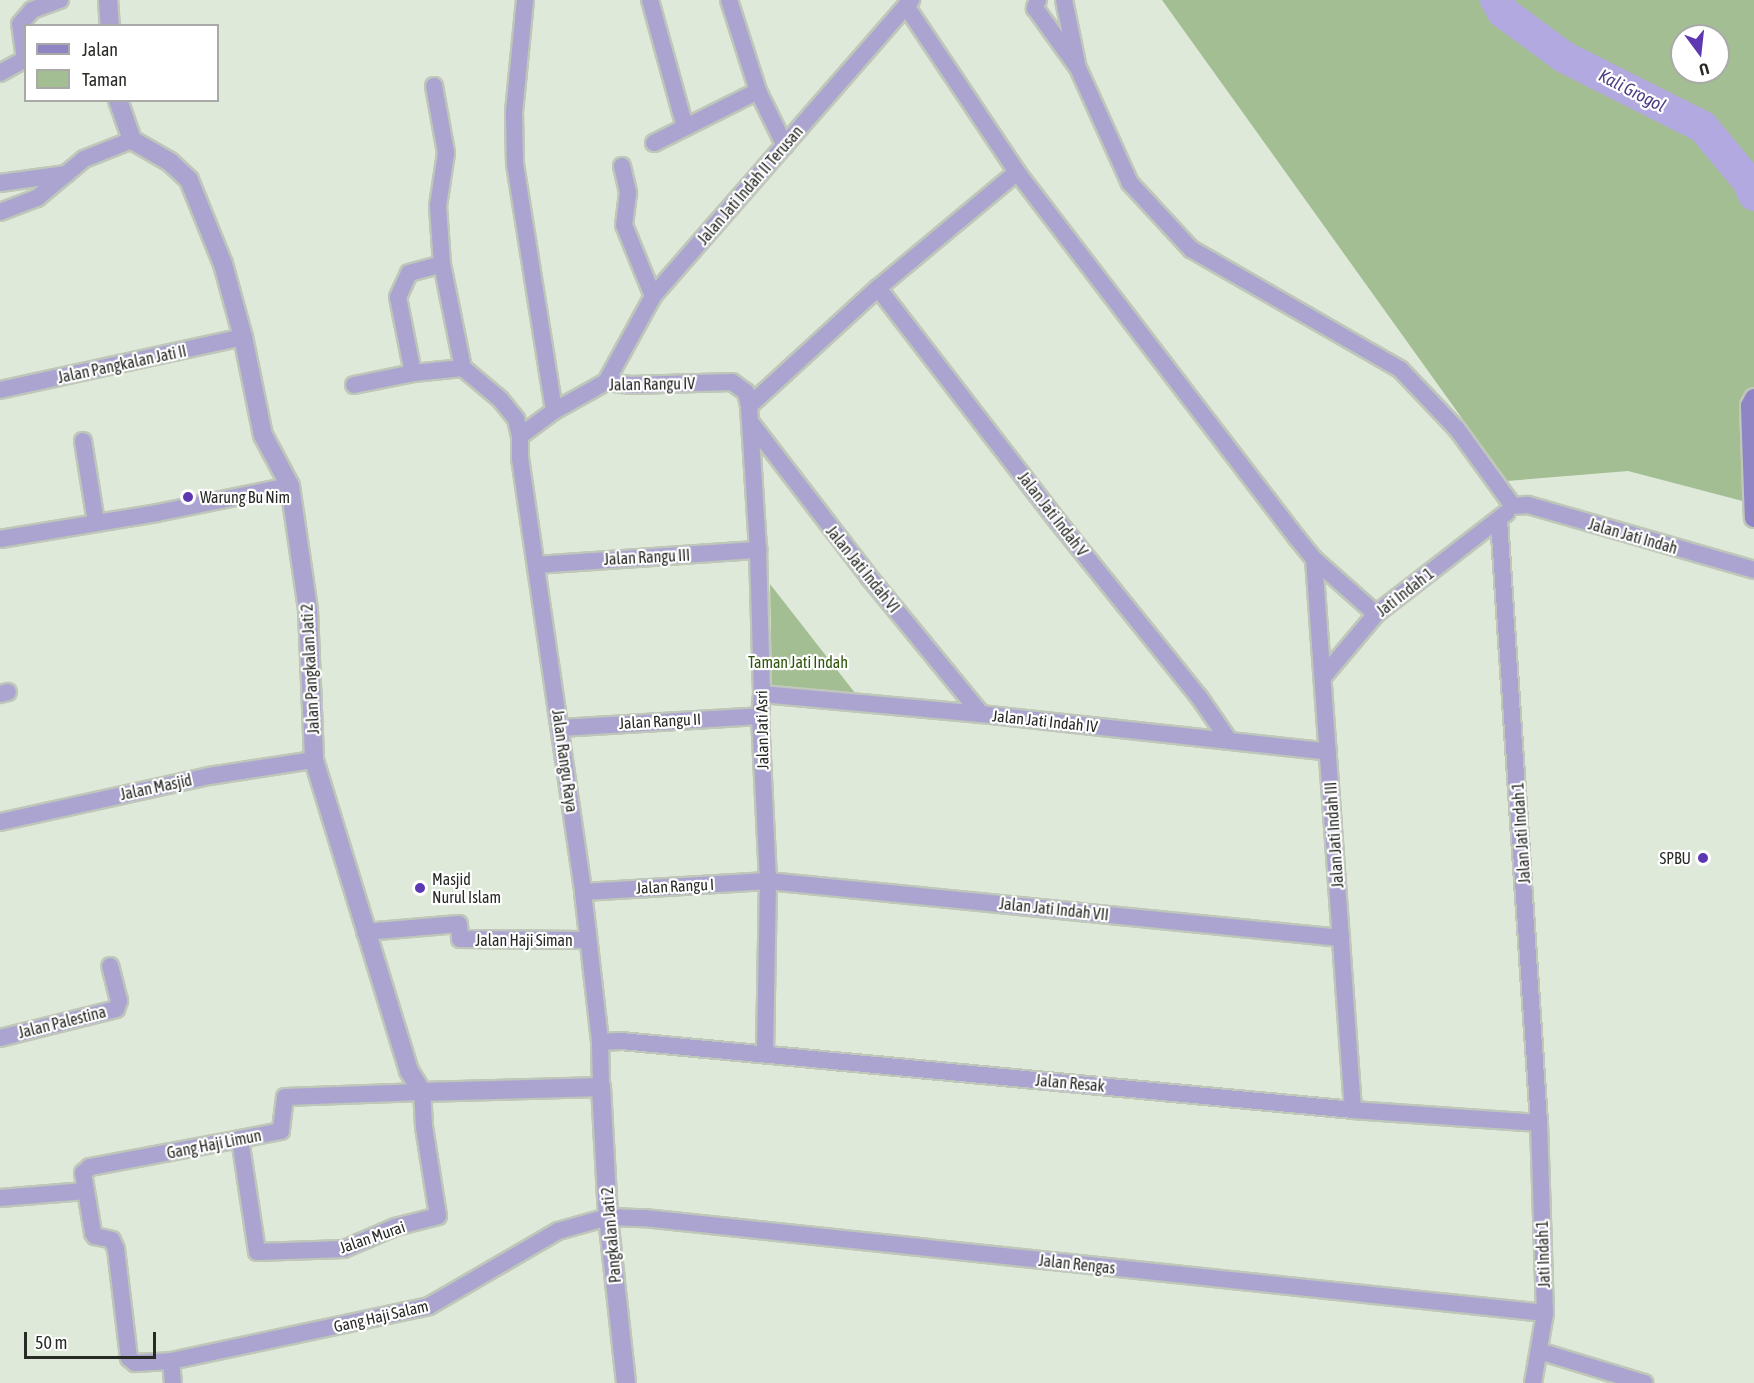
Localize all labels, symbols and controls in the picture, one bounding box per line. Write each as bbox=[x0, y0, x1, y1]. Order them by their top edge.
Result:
legend bbox=[24, 24, 219, 102]
north arrow bbox=[1670, 24, 1730, 84]
text: Jalan bbox=[82, 39, 118, 60]
text: U bbox=[1697, 60, 1711, 79]
water label: Kali Grogol bbox=[1595, 65, 1669, 117]
text: Taman bbox=[82, 69, 127, 90]
street label: Jalan Jati Indah II Terusan bbox=[693, 122, 807, 248]
street label: Jalan Pangkalan Jati II bbox=[56, 341, 188, 387]
street label: Jalan Rangu IV bbox=[609, 374, 695, 394]
street label: Jalan Jati Indah V bbox=[1014, 468, 1092, 560]
place label: Warung Bu Nim bbox=[200, 487, 290, 507]
marker: Warung Bu Nim bbox=[181, 490, 195, 504]
street label: Jalan Jati Indah bbox=[1586, 514, 1680, 558]
street label: Jalan Jati Indah VI bbox=[822, 522, 904, 616]
street label: Jalan Rangu III bbox=[603, 545, 691, 569]
street label: Jati Indah 1 bbox=[1373, 564, 1437, 620]
street label: Jalan Pangkalan Jati 2 bbox=[297, 603, 323, 735]
park label: Taman Jati Indah bbox=[748, 652, 848, 672]
street label: Jalan Jati Asri bbox=[752, 690, 772, 770]
street label: Jalan Jati Indah IV bbox=[991, 706, 1099, 736]
street label: Jalan Rangu Raya bbox=[548, 708, 582, 814]
street label: Jalan Rangu II bbox=[618, 709, 702, 733]
street label: Jalan Masjid bbox=[118, 770, 194, 804]
street label: Jalan Jati Indah III bbox=[1321, 781, 1347, 889]
street label: Jalan Jati Indah 1 bbox=[1508, 782, 1534, 884]
place label: SPBU bbox=[1659, 848, 1691, 868]
marker: SPBU bbox=[1696, 851, 1710, 865]
place label: Masjid Nurul Islam bbox=[432, 869, 501, 907]
street label: Jalan Rangu I bbox=[635, 874, 715, 898]
marker: Masjid Nurul Islam bbox=[413, 881, 427, 895]
street label: Jalan Jati Indah VII bbox=[998, 894, 1110, 924]
street label: Jalan Haji Siman bbox=[475, 930, 573, 950]
street label: Jalan Palestina bbox=[16, 1002, 108, 1042]
street label: Jalan Resak bbox=[1035, 1070, 1105, 1096]
street label: Gang Haji Limun bbox=[165, 1125, 263, 1163]
street label: Pangkalan Jati 2 bbox=[597, 1186, 625, 1284]
street label: Jalan Murai bbox=[337, 1217, 407, 1257]
street label: Jati Indah 1 bbox=[1532, 1220, 1554, 1288]
street label: Jalan Rengas bbox=[1038, 1250, 1116, 1278]
street label: Gang Haji Salam bbox=[332, 1296, 430, 1336]
scale bar bbox=[27, 1320, 159, 1358]
text: 50 m bbox=[35, 1332, 67, 1353]

